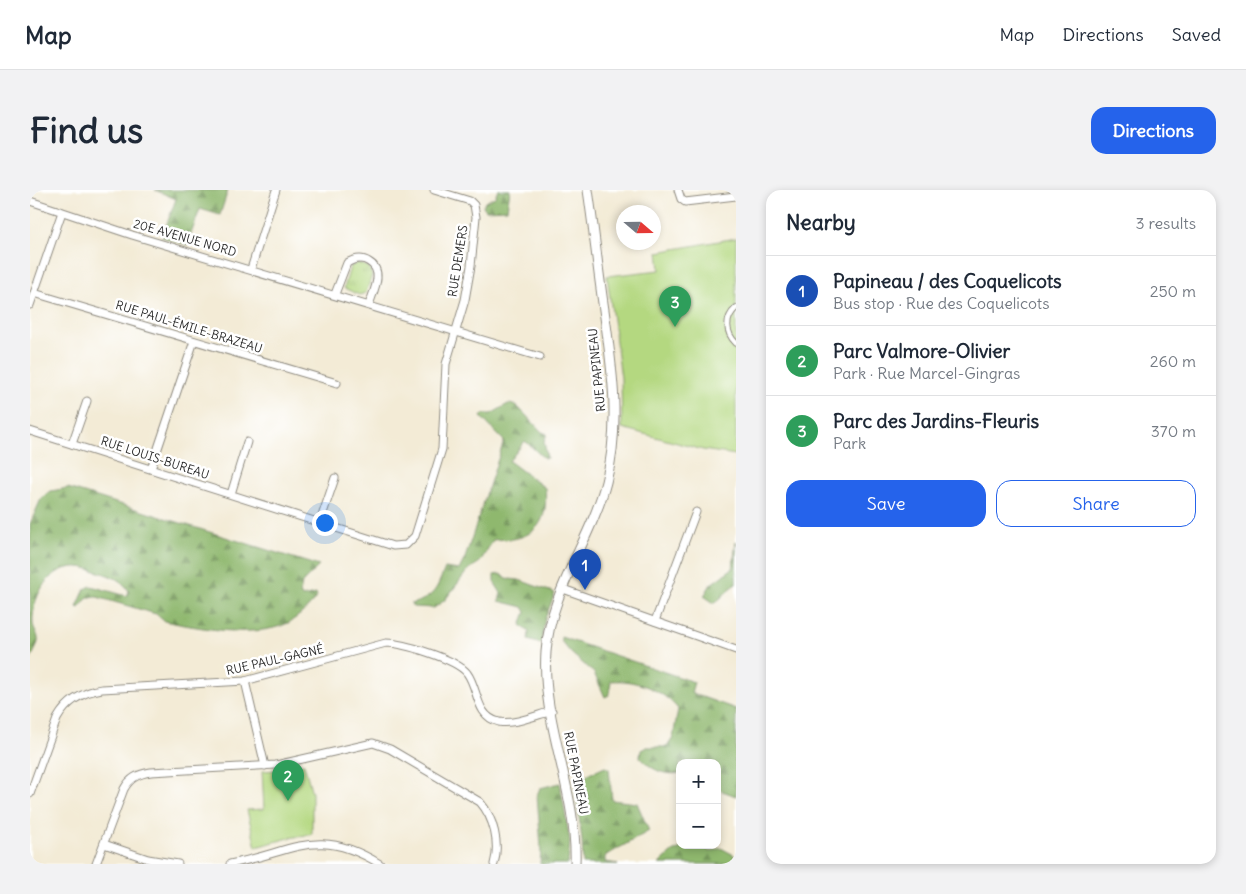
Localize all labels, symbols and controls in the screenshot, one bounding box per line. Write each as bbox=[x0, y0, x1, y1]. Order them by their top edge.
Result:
text: Map bbox=[25, 20, 72, 50]
text: Map bbox=[999, 23, 1034, 46]
text: Directions bbox=[1062, 23, 1144, 46]
text: Saved bbox=[1172, 23, 1221, 46]
button: Directions bbox=[1091, 107, 1216, 154]
text: Find us bbox=[30, 108, 143, 152]
north arrow bbox=[616, 205, 661, 250]
text: Nearby bbox=[786, 209, 856, 236]
text: 3 results bbox=[1136, 213, 1196, 233]
street label: 20E AVENUE NORD bbox=[132, 216, 238, 259]
street label: RUE DEMERS bbox=[444, 224, 471, 298]
text: Papineau / des Coquelicots bbox=[833, 269, 1062, 293]
text: 1 bbox=[799, 281, 805, 301]
text: 250 m bbox=[1150, 281, 1196, 301]
pin: 3 bbox=[659, 286, 691, 327]
text: Bus stop · Rue des Coquelicots bbox=[833, 293, 1050, 313]
street label: RUE PAUL-ÉMILE-BRAZEAU bbox=[114, 297, 264, 356]
street label: RUE PAPINEAU bbox=[585, 328, 608, 413]
text: Parc Valmore-Olivier bbox=[833, 339, 1010, 363]
text: 2 bbox=[798, 351, 806, 371]
text: 260 m bbox=[1150, 351, 1196, 371]
text: Park · Rue Marcel-Gingras bbox=[833, 363, 1020, 383]
text: Parc des Jardins-Fleuris bbox=[833, 409, 1039, 433]
text: 3 bbox=[797, 421, 807, 441]
text: 370 m bbox=[1151, 421, 1196, 441]
street label: RUE LOUIS-BUREAU bbox=[99, 433, 211, 482]
text: Park bbox=[833, 433, 866, 453]
button: Save bbox=[786, 480, 986, 527]
button: Share bbox=[996, 480, 1196, 527]
your location bbox=[312, 510, 338, 536]
pin: 1 bbox=[569, 549, 601, 590]
street label: RUE PAUL-GAGNÉ bbox=[225, 641, 325, 678]
street label: RUE PAPINEAU bbox=[561, 730, 592, 816]
map controls bbox=[676, 759, 721, 849]
button: + bbox=[676, 759, 721, 804]
pin: 2 bbox=[272, 760, 304, 801]
button: − bbox=[676, 804, 721, 849]

